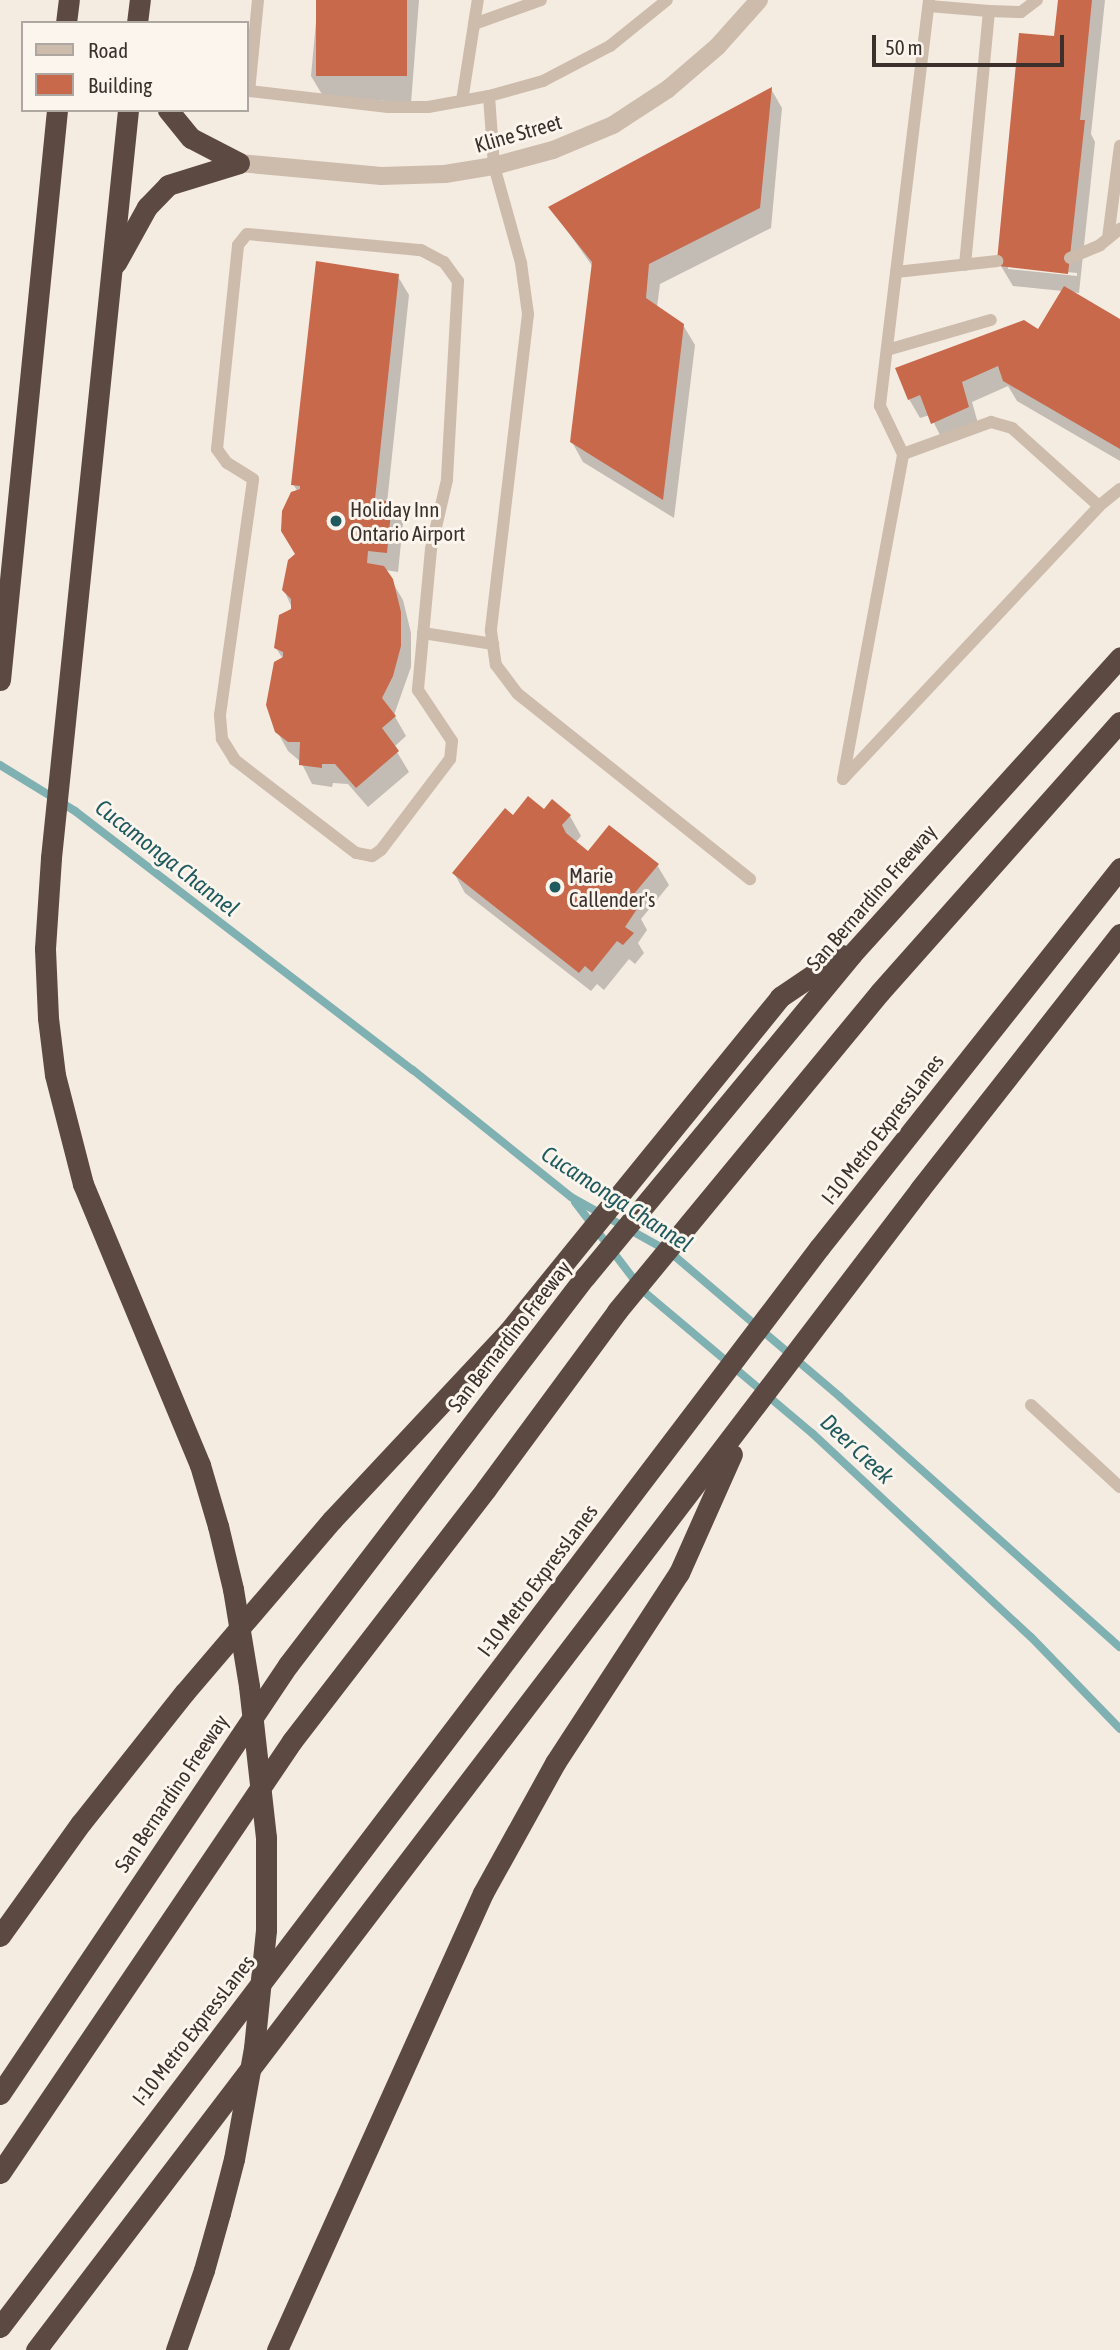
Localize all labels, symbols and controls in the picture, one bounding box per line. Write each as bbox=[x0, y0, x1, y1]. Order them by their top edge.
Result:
legend bbox=[21, 21, 248, 112]
scale bar bbox=[875, 21, 1068, 65]
text: 50 m bbox=[885, 35, 923, 59]
text: Road bbox=[88, 38, 128, 62]
text: Building bbox=[88, 73, 152, 97]
street label: Kline Street bbox=[472, 109, 564, 157]
place label: Holiday Inn Ontario Airport bbox=[350, 496, 465, 546]
marker: Holiday Inn Ontario Airport bbox=[328, 513, 344, 529]
water label: Cucamonga Channel bbox=[90, 793, 244, 923]
street label: San Bernardino Freeway bbox=[801, 819, 941, 975]
place label: Marie Callender's bbox=[569, 862, 655, 912]
marker: Marie Callender's bbox=[547, 879, 563, 895]
street label: I-10 Metro ExpressLanes bbox=[816, 1049, 948, 1209]
water label: Cucamonga Channel bbox=[536, 1140, 698, 1258]
street label: San Bernardino Freeway bbox=[442, 1255, 576, 1417]
water label: Deer Creek bbox=[815, 1408, 899, 1490]
street label: I-10 Metro ExpressLanes bbox=[472, 1499, 602, 1661]
street label: San Bernardino Freeway bbox=[109, 1709, 233, 1877]
street label: I-10 Metro ExpressLanes bbox=[127, 1950, 259, 2110]

